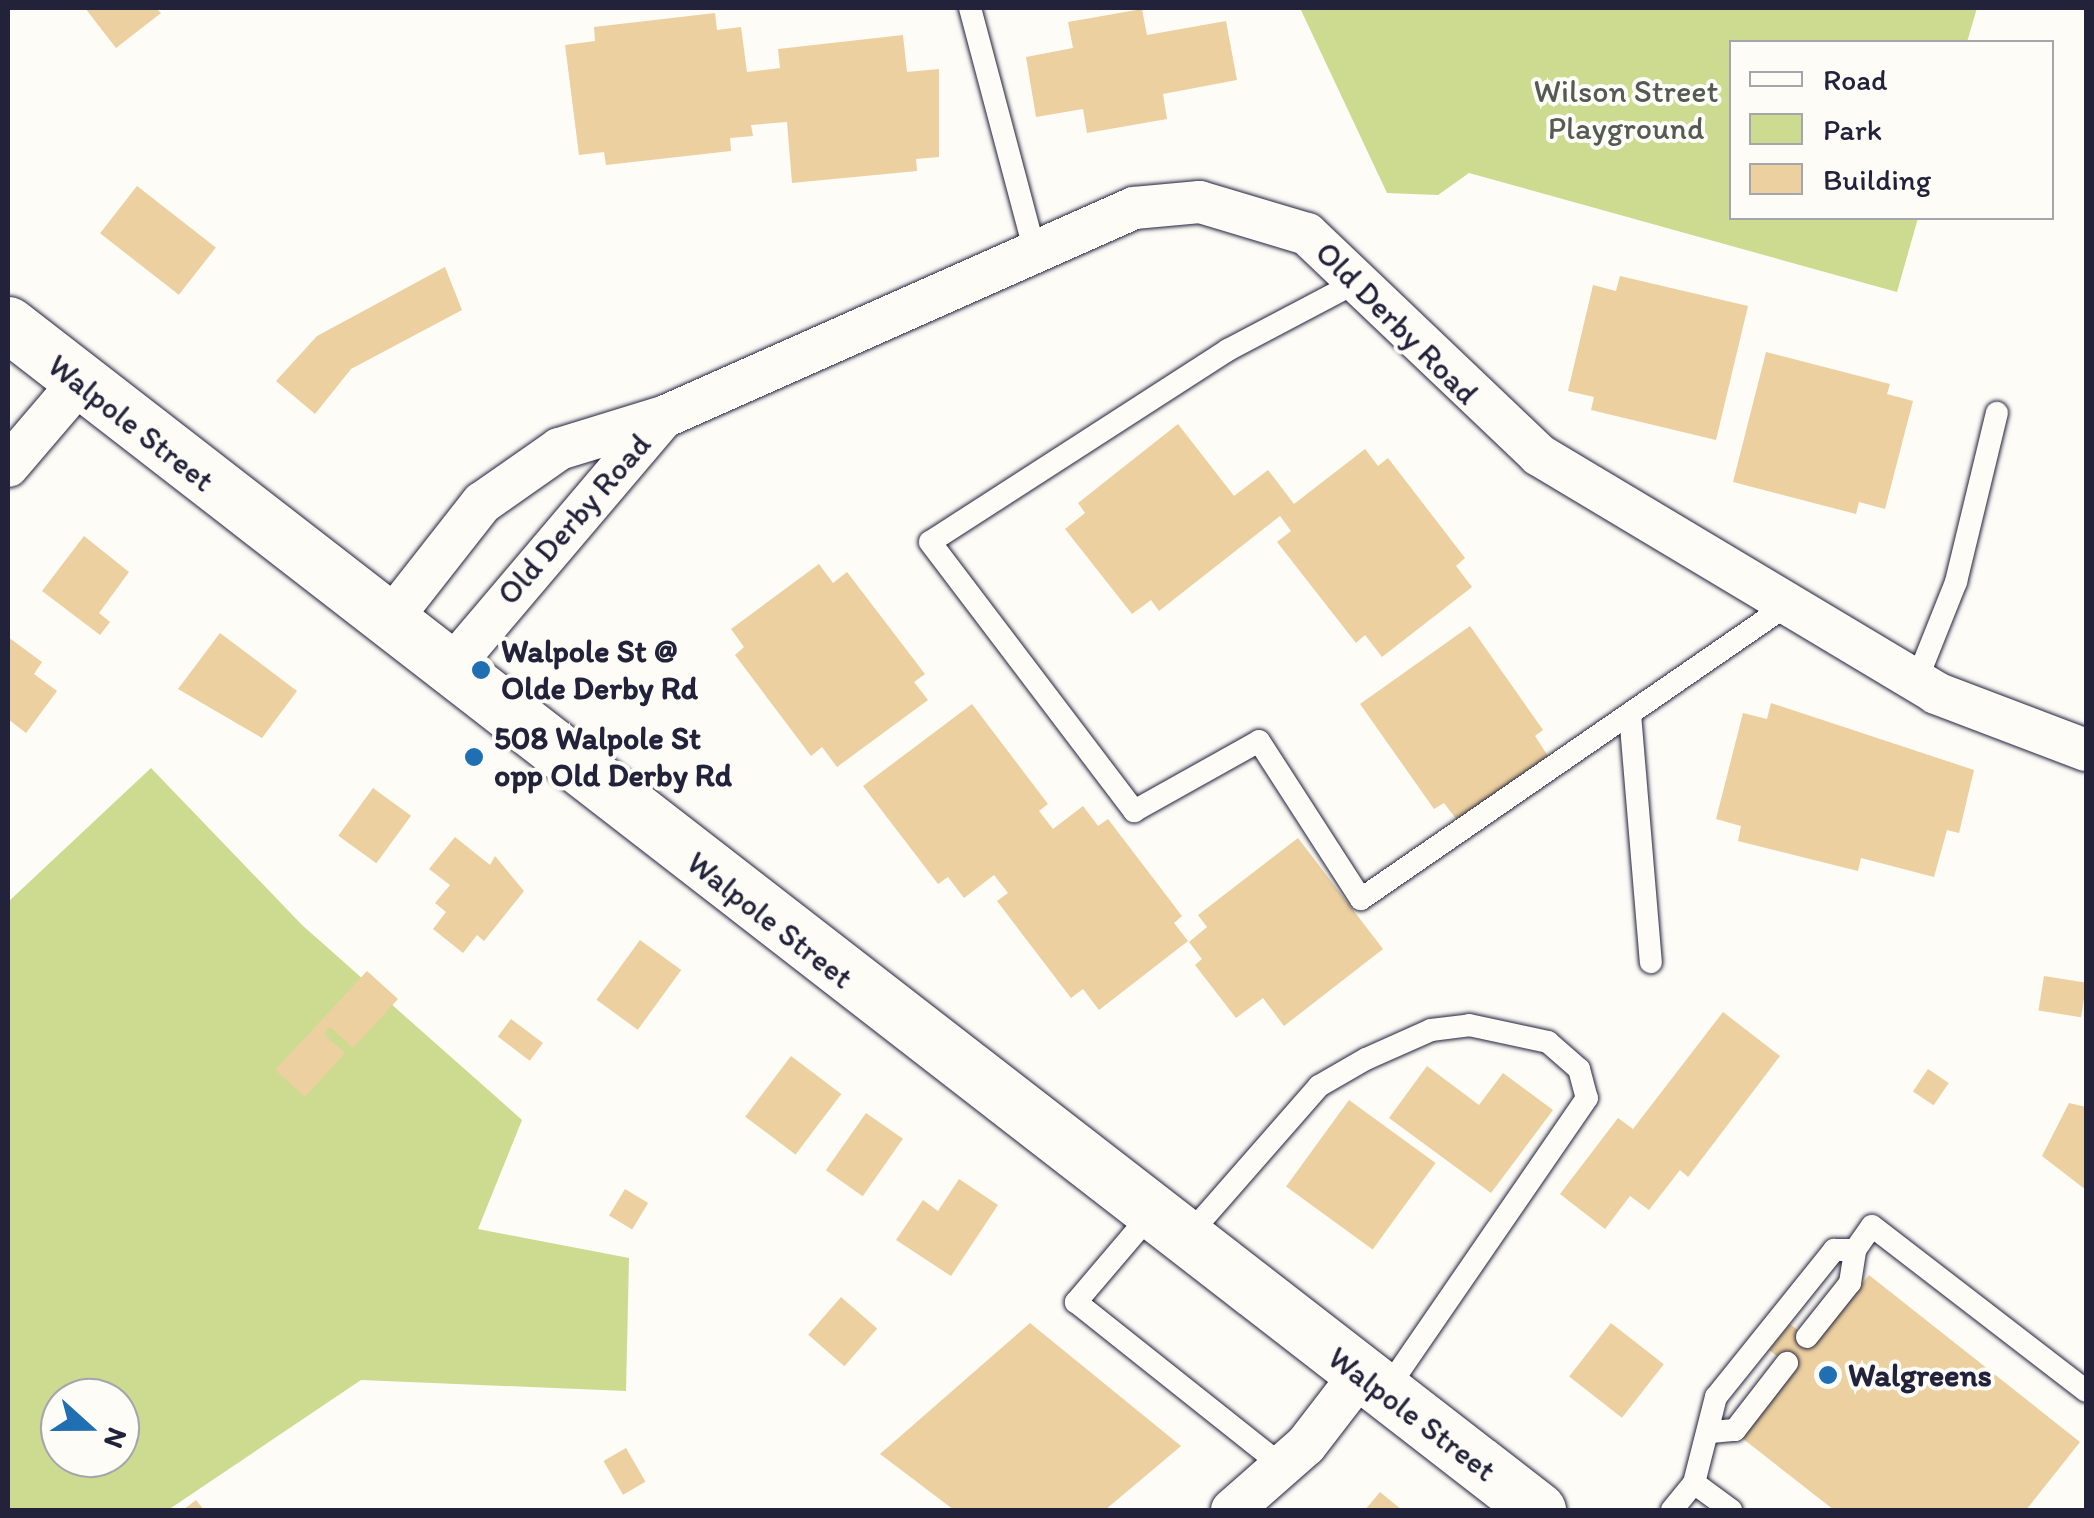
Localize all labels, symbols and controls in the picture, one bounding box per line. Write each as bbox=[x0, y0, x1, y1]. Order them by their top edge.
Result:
legend bbox=[1729, 40, 2054, 220]
text: Road bbox=[1823, 61, 1888, 98]
park label: Wilson Street Playground bbox=[1533, 73, 1719, 148]
text: Park bbox=[1823, 111, 1882, 148]
text: Building bbox=[1823, 161, 1931, 198]
street label: Old Derby Road bbox=[1308, 234, 1486, 412]
street label: Walpole Street bbox=[40, 346, 222, 500]
street label: Old Derby Road bbox=[489, 426, 659, 612]
place label: Walpole St @ Olde Derby Rd bbox=[501, 633, 698, 708]
marker: Walpole St @ Olde Derby Rd bbox=[470, 659, 492, 681]
place label: 508 Walpole St opp Old Derby Rd bbox=[494, 720, 732, 795]
marker: 508 Walpole St opp Old Derby Rd bbox=[463, 746, 485, 768]
street label: Walpole Street bbox=[679, 843, 861, 997]
street label: Walpole Street bbox=[1320, 1338, 1504, 1490]
place label: Walgreens bbox=[1848, 1356, 1992, 1394]
marker: Walgreens bbox=[1817, 1364, 1839, 1386]
north arrow bbox=[40, 1378, 140, 1478]
text: N bbox=[97, 1423, 135, 1453]

